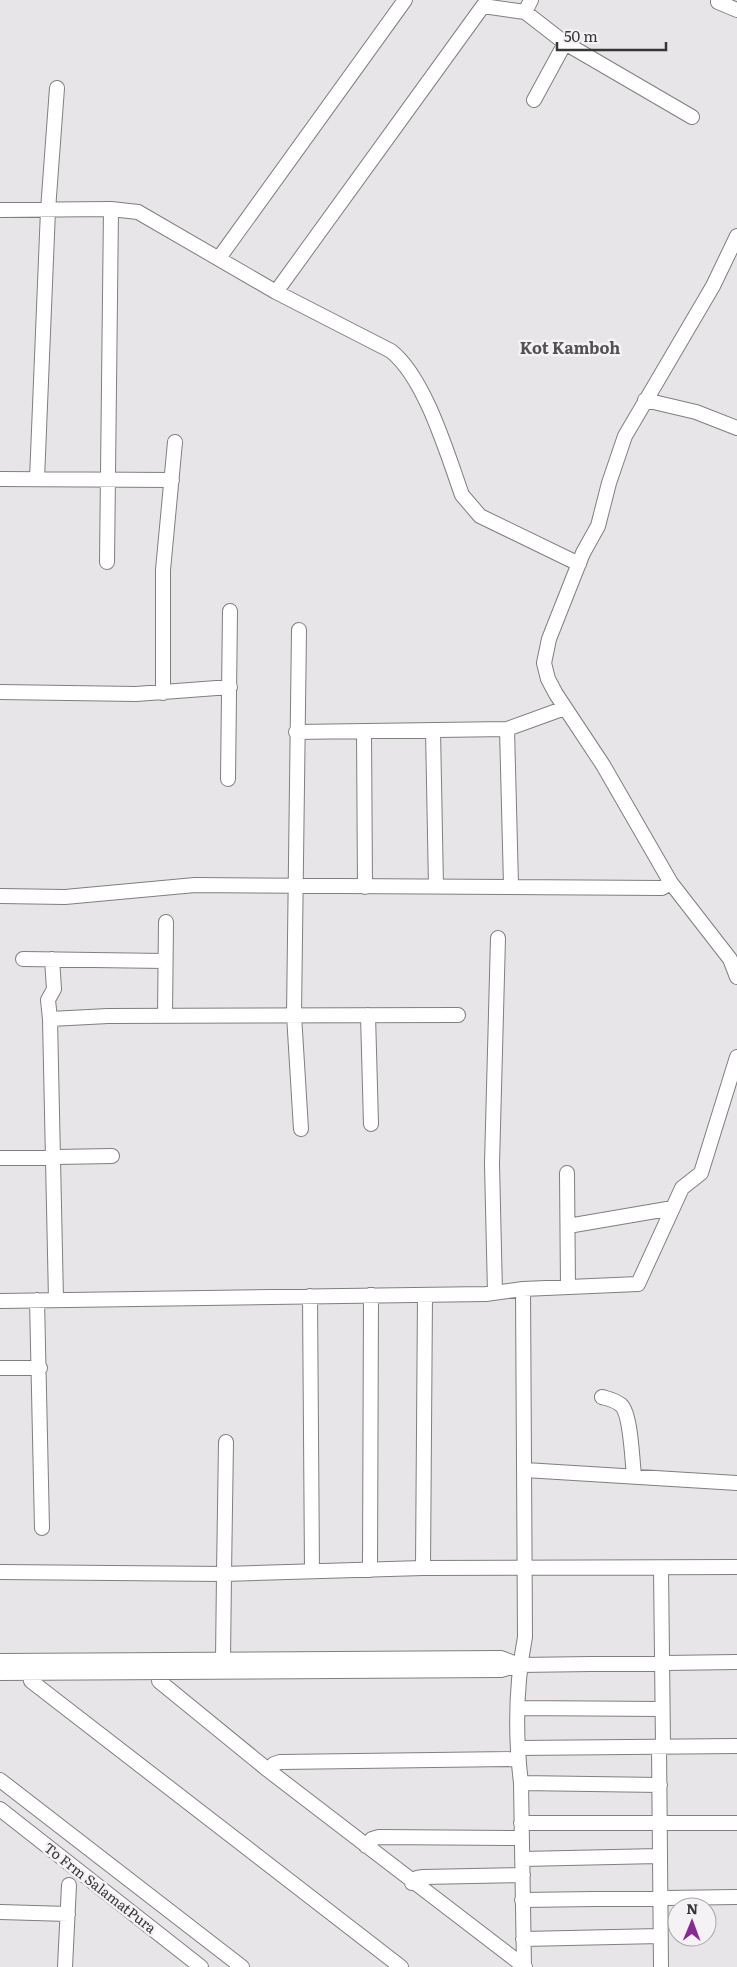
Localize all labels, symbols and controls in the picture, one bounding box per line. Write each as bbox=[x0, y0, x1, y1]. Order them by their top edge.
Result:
scale bar bbox=[557, 20, 666, 52]
text: 50 m bbox=[564, 24, 598, 47]
district label: Kot Kamboh bbox=[520, 335, 620, 359]
street label: To Frm SalamatPura bbox=[40, 1837, 161, 1938]
north arrow bbox=[667, 1897, 717, 1947]
text: N bbox=[686, 1898, 699, 1918]

